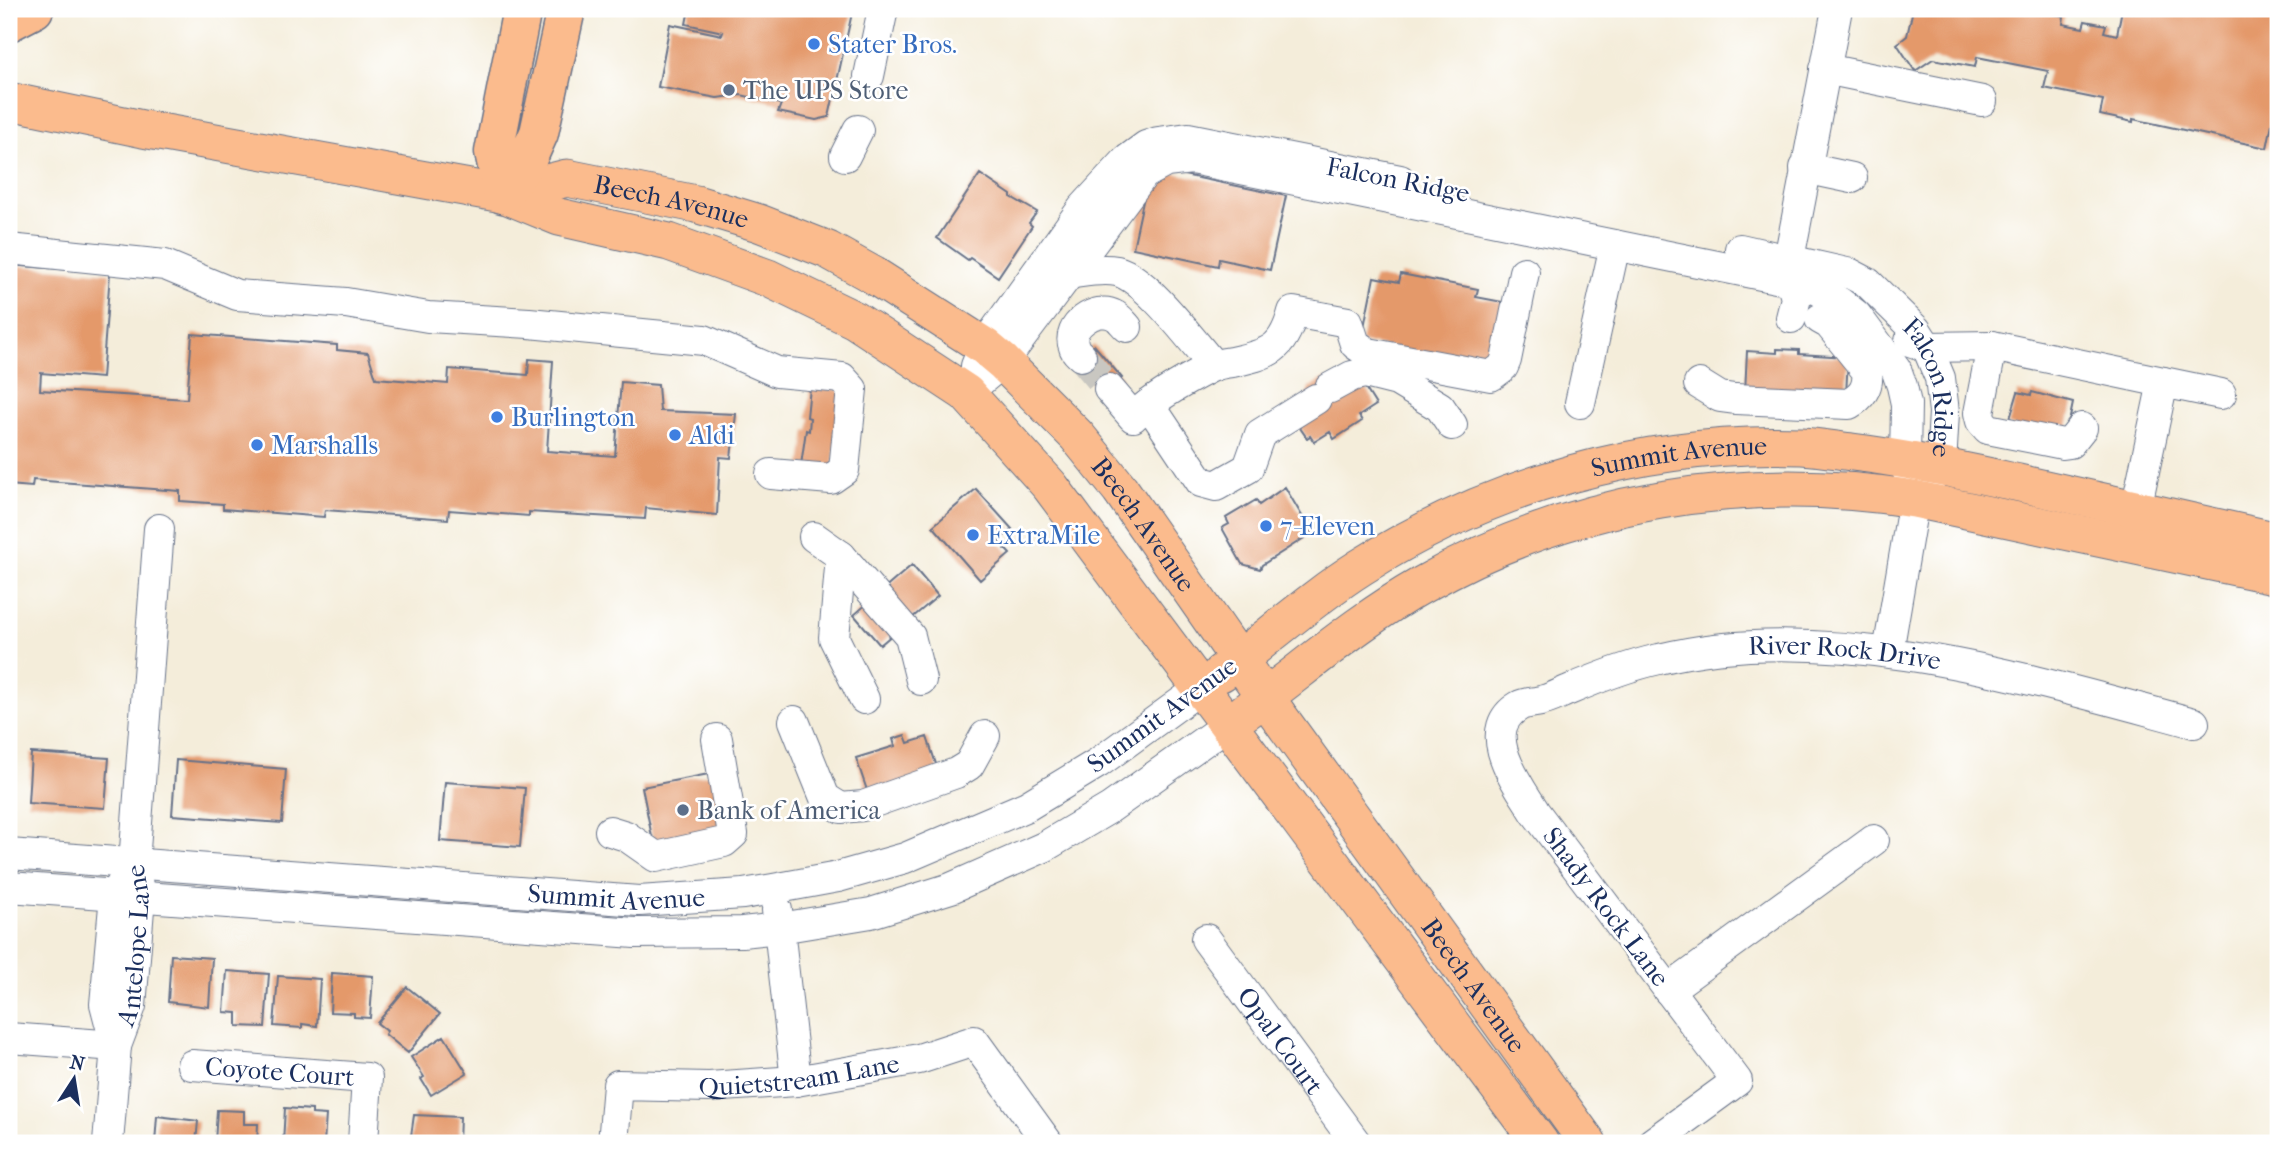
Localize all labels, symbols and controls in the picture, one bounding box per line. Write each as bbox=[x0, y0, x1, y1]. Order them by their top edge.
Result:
place label: Stater Bros. bbox=[828, 29, 957, 60]
marker: Stater Bros. bbox=[806, 36, 822, 52]
place label: The UPS Store bbox=[743, 75, 908, 106]
marker: The UPS Store bbox=[721, 82, 737, 98]
street label: Falcon Ridge bbox=[1324, 151, 1472, 209]
street label: Beech Avenue bbox=[591, 168, 753, 235]
street label: Falcon Ridge bbox=[1897, 311, 1960, 458]
place label: Burlington bbox=[511, 402, 635, 433]
marker: Burlington bbox=[489, 409, 505, 425]
place label: Aldi bbox=[688, 420, 735, 451]
marker: Aldi bbox=[667, 427, 683, 443]
place label: Marshalls bbox=[271, 430, 378, 461]
street label: Summit Avenue bbox=[1588, 430, 1767, 484]
marker: Marshalls bbox=[249, 437, 265, 453]
street label: Beech Avenue bbox=[1085, 451, 1202, 598]
place label: 7-Eleven bbox=[1280, 511, 1375, 542]
marker: 7-Eleven bbox=[1258, 518, 1274, 534]
place label: ExtraMile bbox=[987, 520, 1100, 551]
marker: ExtraMile bbox=[965, 527, 981, 543]
street label: River Rock Drive bbox=[1747, 630, 1944, 676]
street label: Summit Avenue bbox=[1081, 650, 1243, 780]
place label: Bank of America bbox=[697, 795, 881, 826]
marker: Bank of America bbox=[675, 802, 691, 818]
street label: Shady Rock Lane bbox=[1536, 821, 1676, 993]
street label: Antelope Lane bbox=[109, 862, 156, 1031]
street label: Summit Avenue bbox=[527, 877, 706, 917]
street label: Beech Avenue bbox=[1415, 912, 1533, 1059]
street label: Opal Court bbox=[1231, 981, 1331, 1101]
north arrow bbox=[38, 1044, 108, 1114]
street label: Quietstream Lane bbox=[698, 1047, 902, 1103]
text: N bbox=[68, 1051, 87, 1076]
street label: Coyote Court bbox=[204, 1051, 356, 1093]

